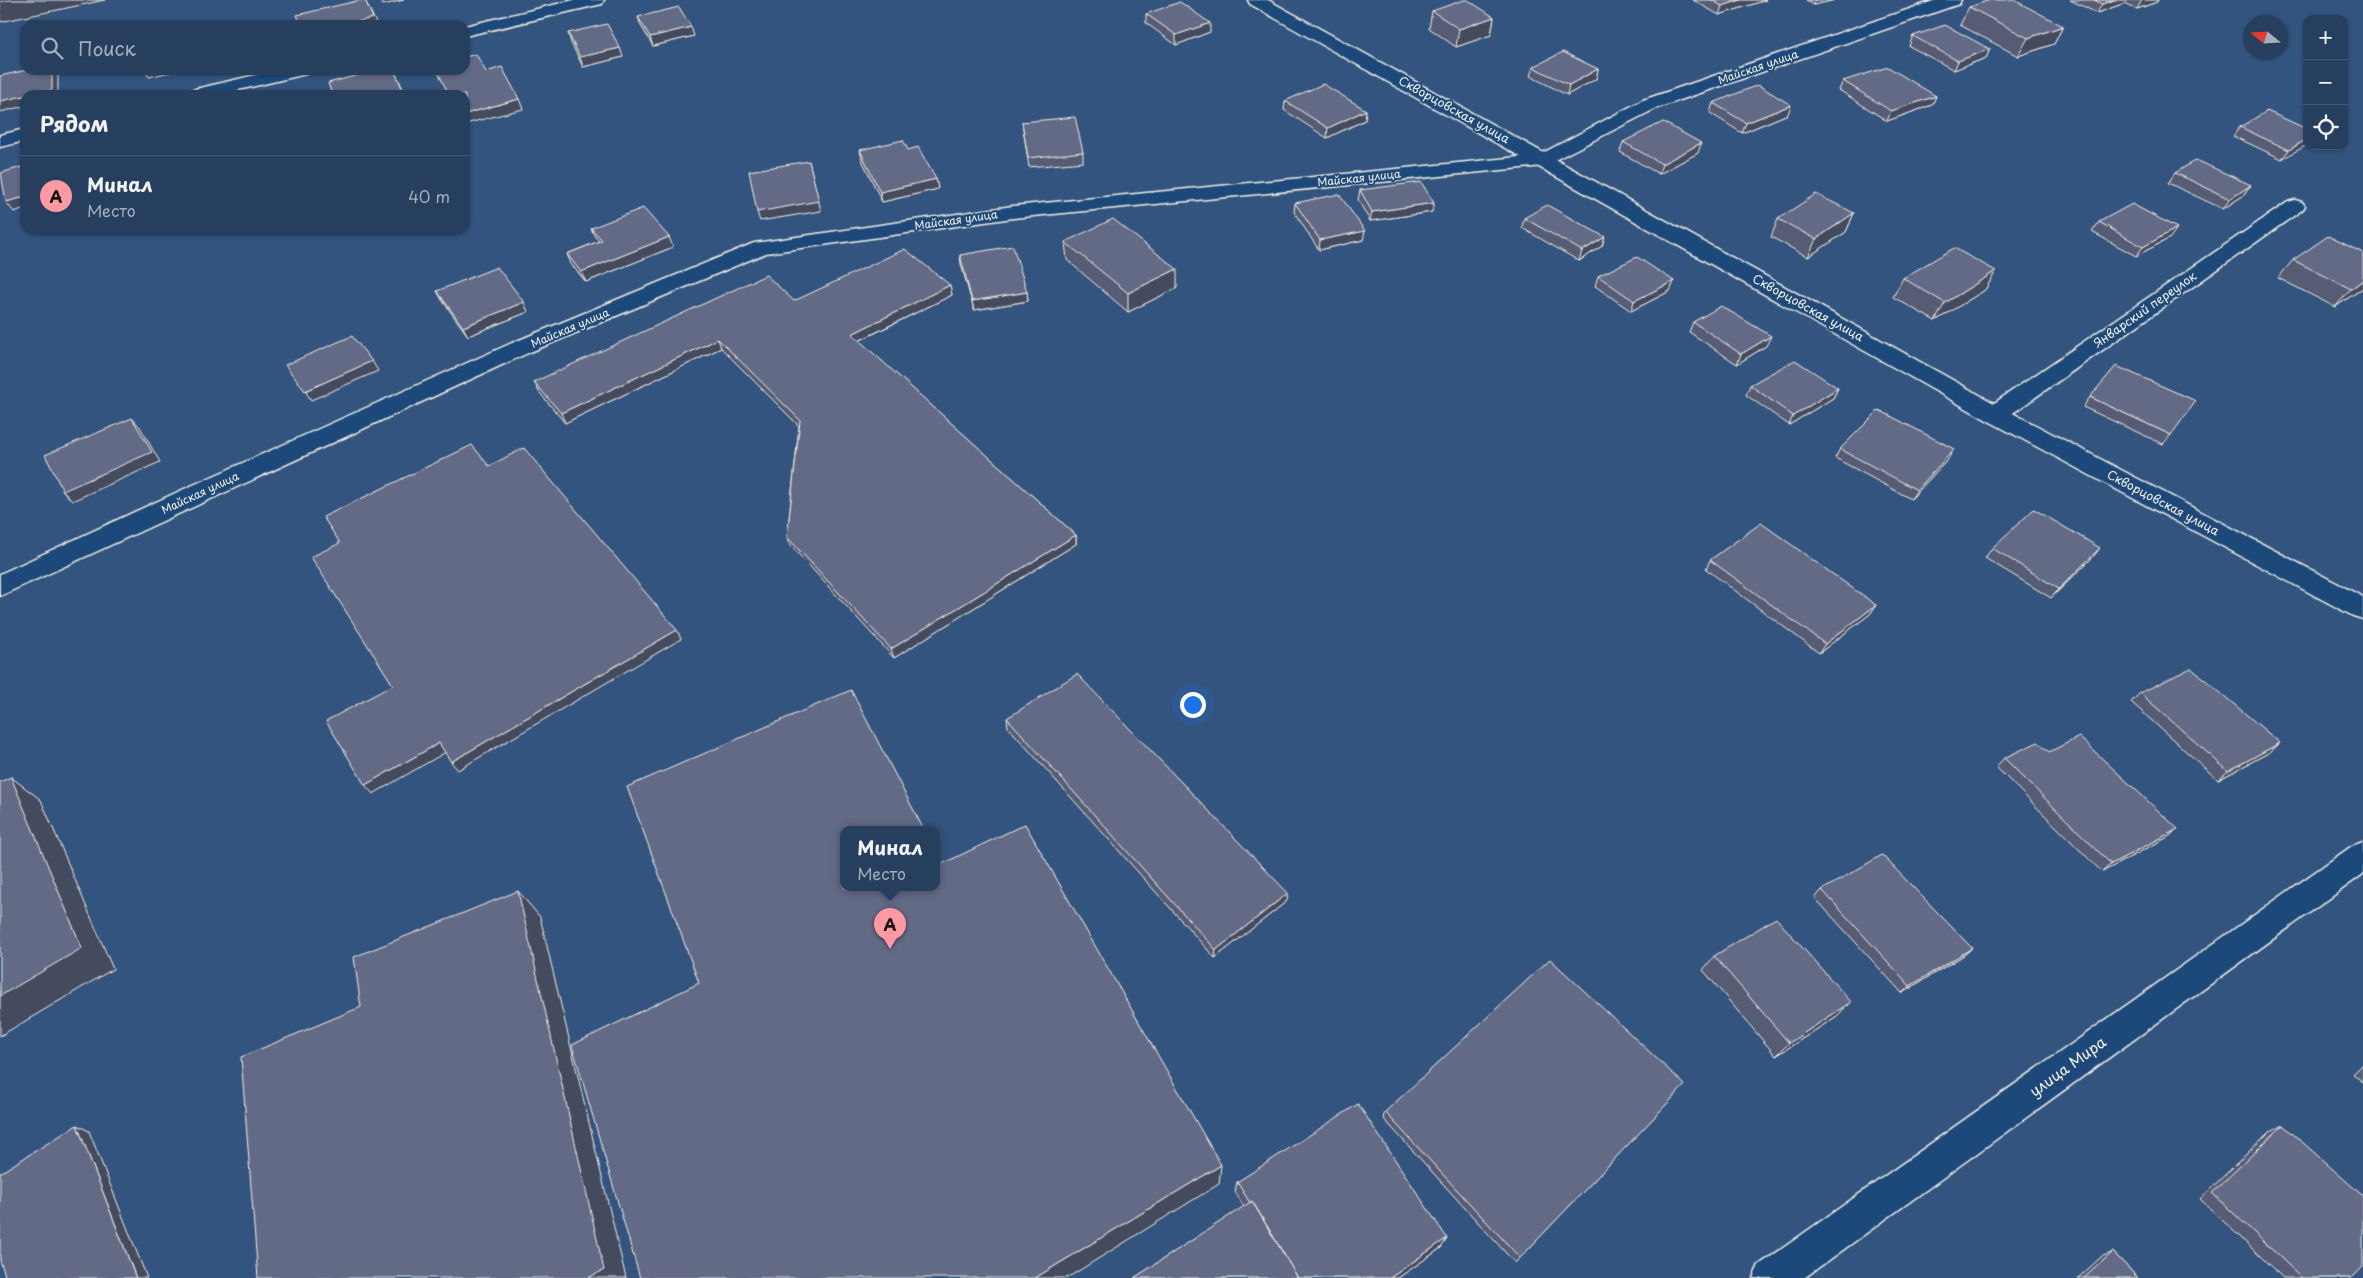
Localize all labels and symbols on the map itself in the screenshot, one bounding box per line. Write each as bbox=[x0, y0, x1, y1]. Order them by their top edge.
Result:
north arrow bbox=[2243, 15, 2288, 60]
street label: Майская улица bbox=[1715, 45, 1800, 88]
street label: Скворцовская улица bbox=[1396, 71, 1514, 147]
street label: Майская улица bbox=[1316, 165, 1402, 190]
street label: Майская улица bbox=[913, 205, 999, 234]
street label: Январский переулок bbox=[2089, 266, 2200, 352]
street label: Скворцовская улица bbox=[1750, 269, 1868, 345]
street label: Майская улица bbox=[528, 303, 612, 352]
street label: Скворцовская улица bbox=[2104, 465, 2223, 540]
street label: Майская улица bbox=[158, 467, 241, 518]
your location bbox=[1180, 692, 1206, 718]
pin: A bbox=[874, 908, 906, 949]
street label: улица Мира bbox=[2024, 1030, 2111, 1102]

